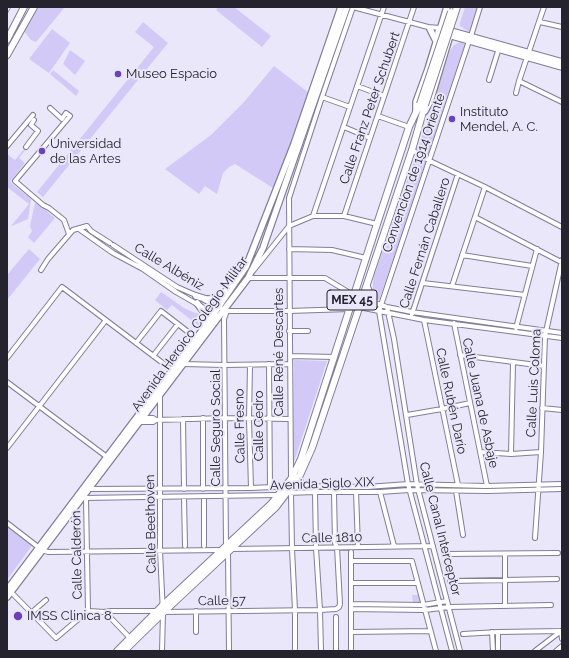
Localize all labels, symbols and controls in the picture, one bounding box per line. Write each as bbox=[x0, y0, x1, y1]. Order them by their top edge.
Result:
street label: Calle Franz Peter Schubert bbox=[337, 30, 403, 186]
place label: Museo Espacio bbox=[126, 66, 217, 82]
marker: Museo Espacio bbox=[113, 69, 123, 79]
street label: Convencion de 1914 Oriente bbox=[379, 92, 449, 254]
place label: Instituto Mendel, A. C. bbox=[460, 104, 538, 135]
marker: Instituto Mendel, A. C. bbox=[447, 114, 457, 124]
place label: Universidad de las Artes bbox=[50, 136, 121, 167]
marker: Universidad de las Artes bbox=[37, 146, 47, 156]
street label: Calle Fernán Caballero bbox=[396, 175, 454, 311]
street label: Calle Albéniz bbox=[131, 240, 207, 294]
street label: Avenida Heroico Colegio Militar bbox=[128, 253, 252, 415]
street label: Calle René Descartes bbox=[271, 288, 287, 416]
road number: MEX 45 bbox=[327, 290, 377, 310]
street label: Calle Luis Coloma bbox=[523, 328, 545, 438]
street label: Calle Juana de Asbaje bbox=[459, 336, 501, 470]
street label: Calle Rubén Darío bbox=[432, 346, 470, 456]
street label: Calle Seguro Social bbox=[208, 370, 224, 486]
street label: Calle Fresno bbox=[232, 388, 248, 464]
street label: Calle Cedro bbox=[251, 391, 267, 461]
street label: Calle Canal Interceptor bbox=[416, 460, 464, 598]
street label: Calle Beethoven bbox=[142, 474, 160, 574]
street label: Avenida Siglo XIX bbox=[269, 474, 375, 494]
street label: Calle Calderón bbox=[68, 510, 86, 600]
street label: Calle 1810 bbox=[301, 530, 363, 546]
street label: Calle 57 bbox=[198, 593, 246, 609]
place label: IMSS Clinica 8 bbox=[27, 608, 112, 624]
marker: IMSS Clinica 8 bbox=[12, 610, 24, 622]

